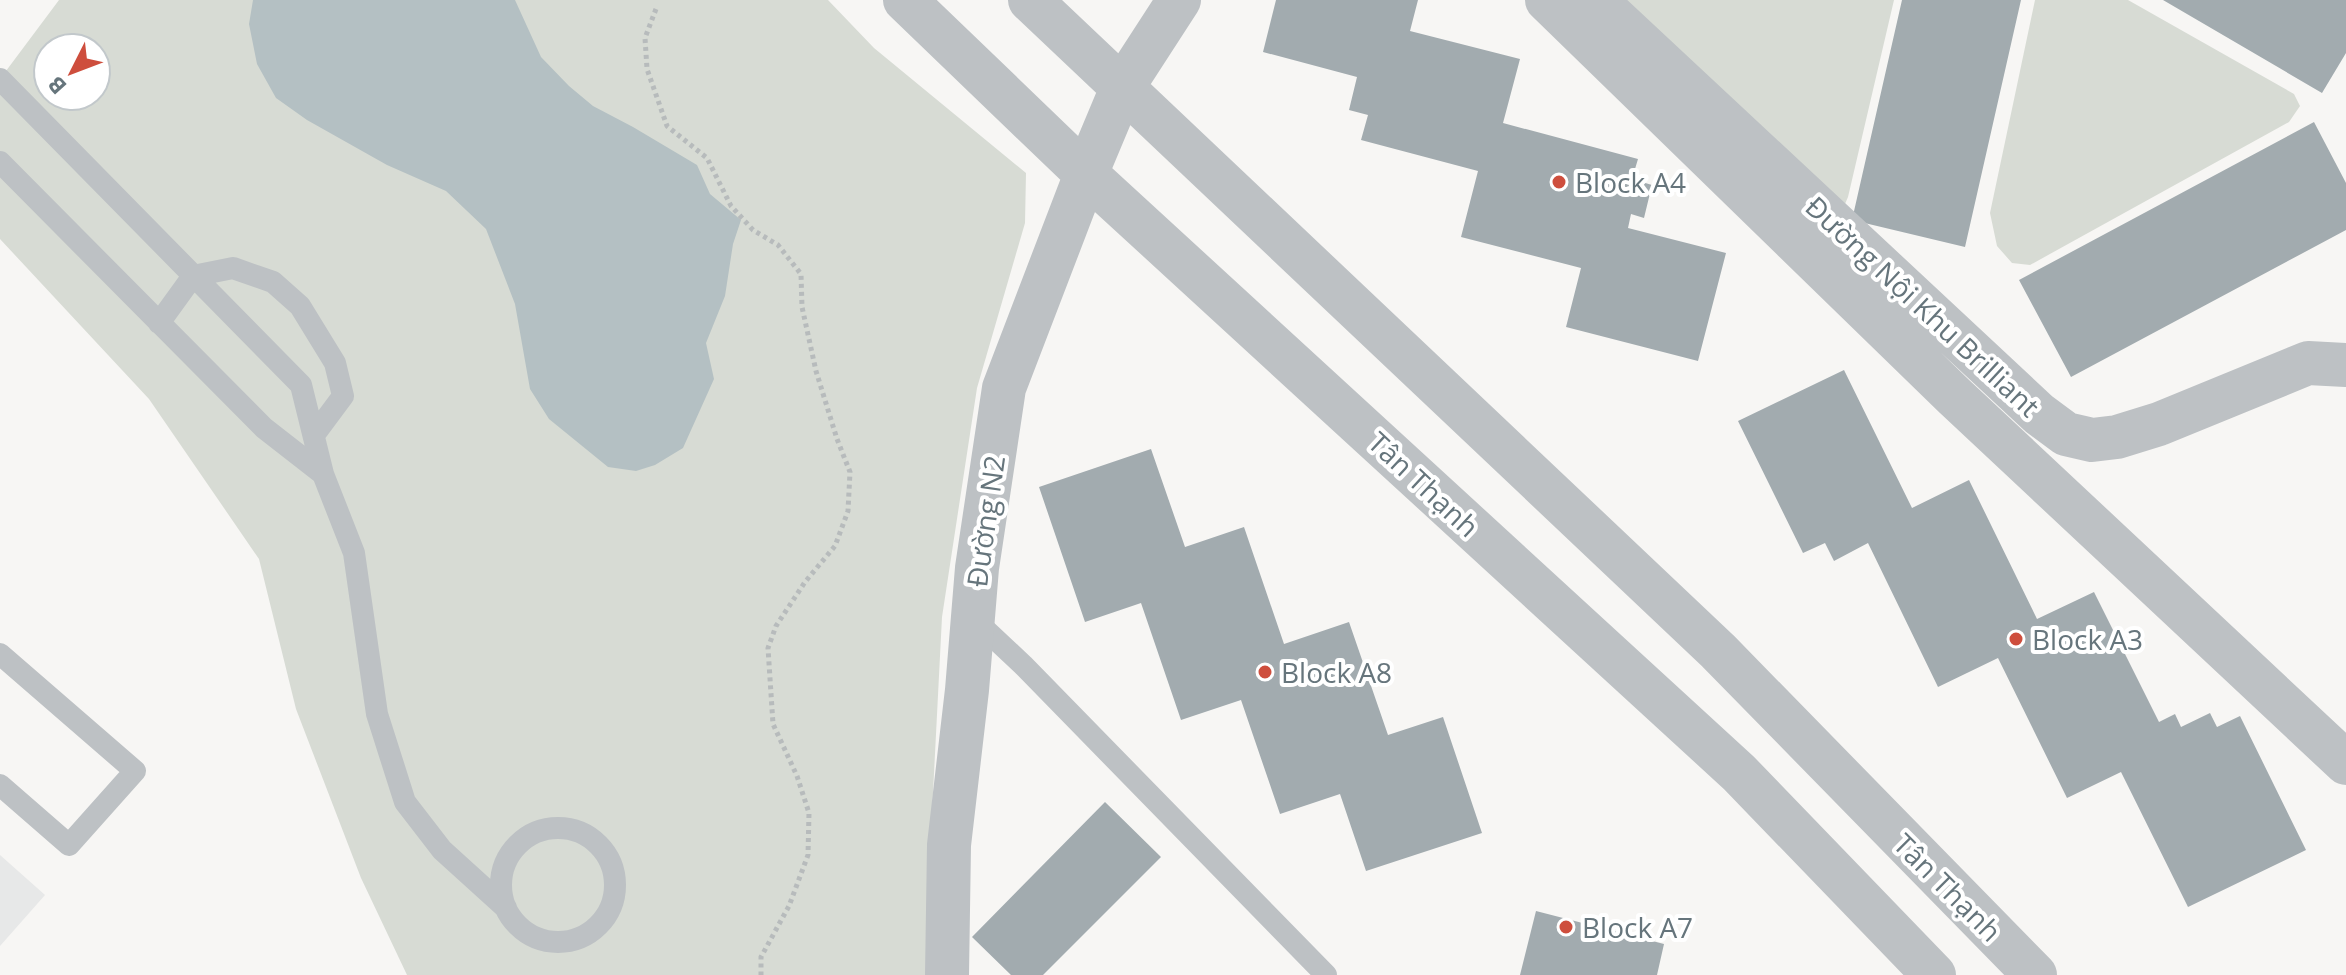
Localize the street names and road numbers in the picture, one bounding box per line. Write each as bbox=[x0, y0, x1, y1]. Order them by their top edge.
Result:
street label: Đường Nội Khu Brilliant bbox=[1798, 187, 2048, 425]
street label: Tân Thạnh bbox=[1361, 423, 1487, 545]
street label: Đường N2 bbox=[957, 453, 1013, 589]
street label: Tân Thạnh bbox=[1886, 825, 2010, 949]

